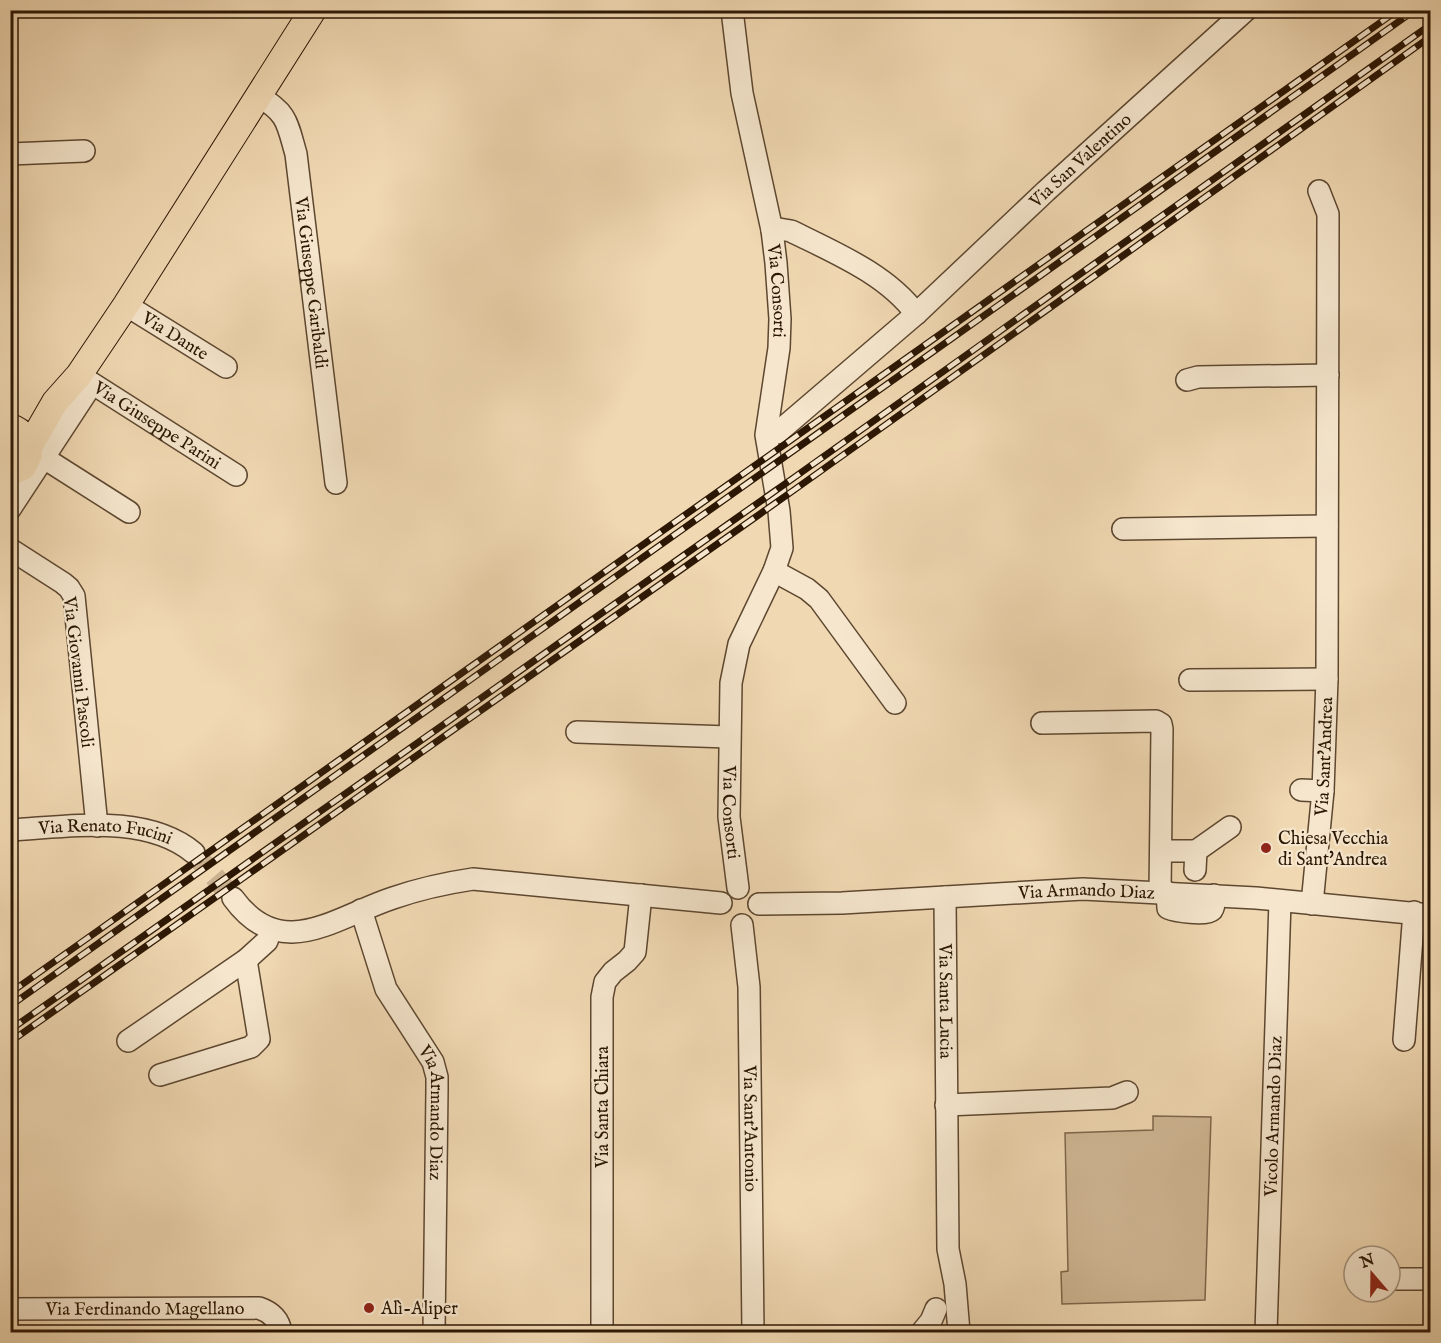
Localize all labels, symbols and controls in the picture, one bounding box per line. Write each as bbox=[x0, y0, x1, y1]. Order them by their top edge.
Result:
street label: Via San Valentino bbox=[1025, 109, 1137, 214]
street label: Via Giuseppe Garibaldi bbox=[288, 194, 332, 370]
street label: Via Consorti bbox=[761, 242, 790, 338]
street label: Via Dante bbox=[136, 307, 212, 366]
street label: Via Giuseppe Parini bbox=[88, 377, 225, 475]
street label: Via Giovanni Pascoli bbox=[57, 594, 98, 749]
street label: Via Sant'Andrea bbox=[1311, 696, 1339, 818]
street label: Via Consorti bbox=[716, 764, 744, 861]
street label: Via Renato Fucini bbox=[37, 815, 176, 851]
place label: Chiesa Vecchia di Sant'Andrea bbox=[1278, 828, 1388, 872]
marker: Chiesa Vecchia di Sant'Andrea bbox=[1259, 841, 1273, 855]
street label: Via Armando Diaz bbox=[1017, 879, 1156, 906]
street label: Via Santa Lucia bbox=[932, 942, 956, 1059]
street label: Vicolo Armando Diaz bbox=[1260, 1035, 1289, 1198]
street label: Via Armando Diaz bbox=[412, 1040, 447, 1180]
street label: Via Santa Chiara bbox=[592, 1046, 615, 1169]
street label: Via Sant'Antonio bbox=[737, 1064, 761, 1192]
north arrow bbox=[1342, 1244, 1402, 1304]
text: N bbox=[1357, 1250, 1378, 1274]
street label: Via Ferdinando Magellano bbox=[45, 1298, 245, 1322]
place label: Alì-Aliper bbox=[380, 1298, 458, 1321]
marker: Alì-Aliper bbox=[362, 1301, 376, 1315]

